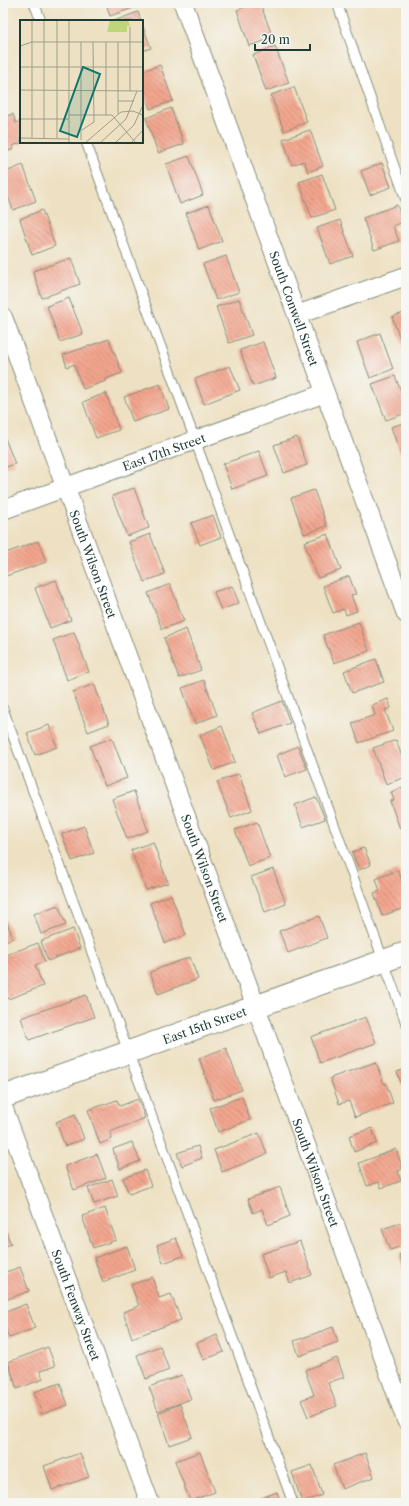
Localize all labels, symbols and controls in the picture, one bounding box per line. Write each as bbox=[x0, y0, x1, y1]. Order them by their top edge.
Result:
inset map bbox=[20, 20, 143, 143]
scale bar bbox=[255, 26, 310, 52]
text: 20 m bbox=[261, 32, 290, 47]
street label: South Conwell Street bbox=[267, 249, 323, 369]
street label: East 17th Street bbox=[120, 429, 208, 474]
street label: South Wilson Street bbox=[67, 508, 121, 621]
street label: South Wilson Street bbox=[178, 812, 232, 925]
street label: East 15th Street bbox=[161, 1003, 249, 1047]
street label: South Wilson Street bbox=[290, 1116, 343, 1229]
street label: South Fenway Street bbox=[49, 1247, 104, 1363]

